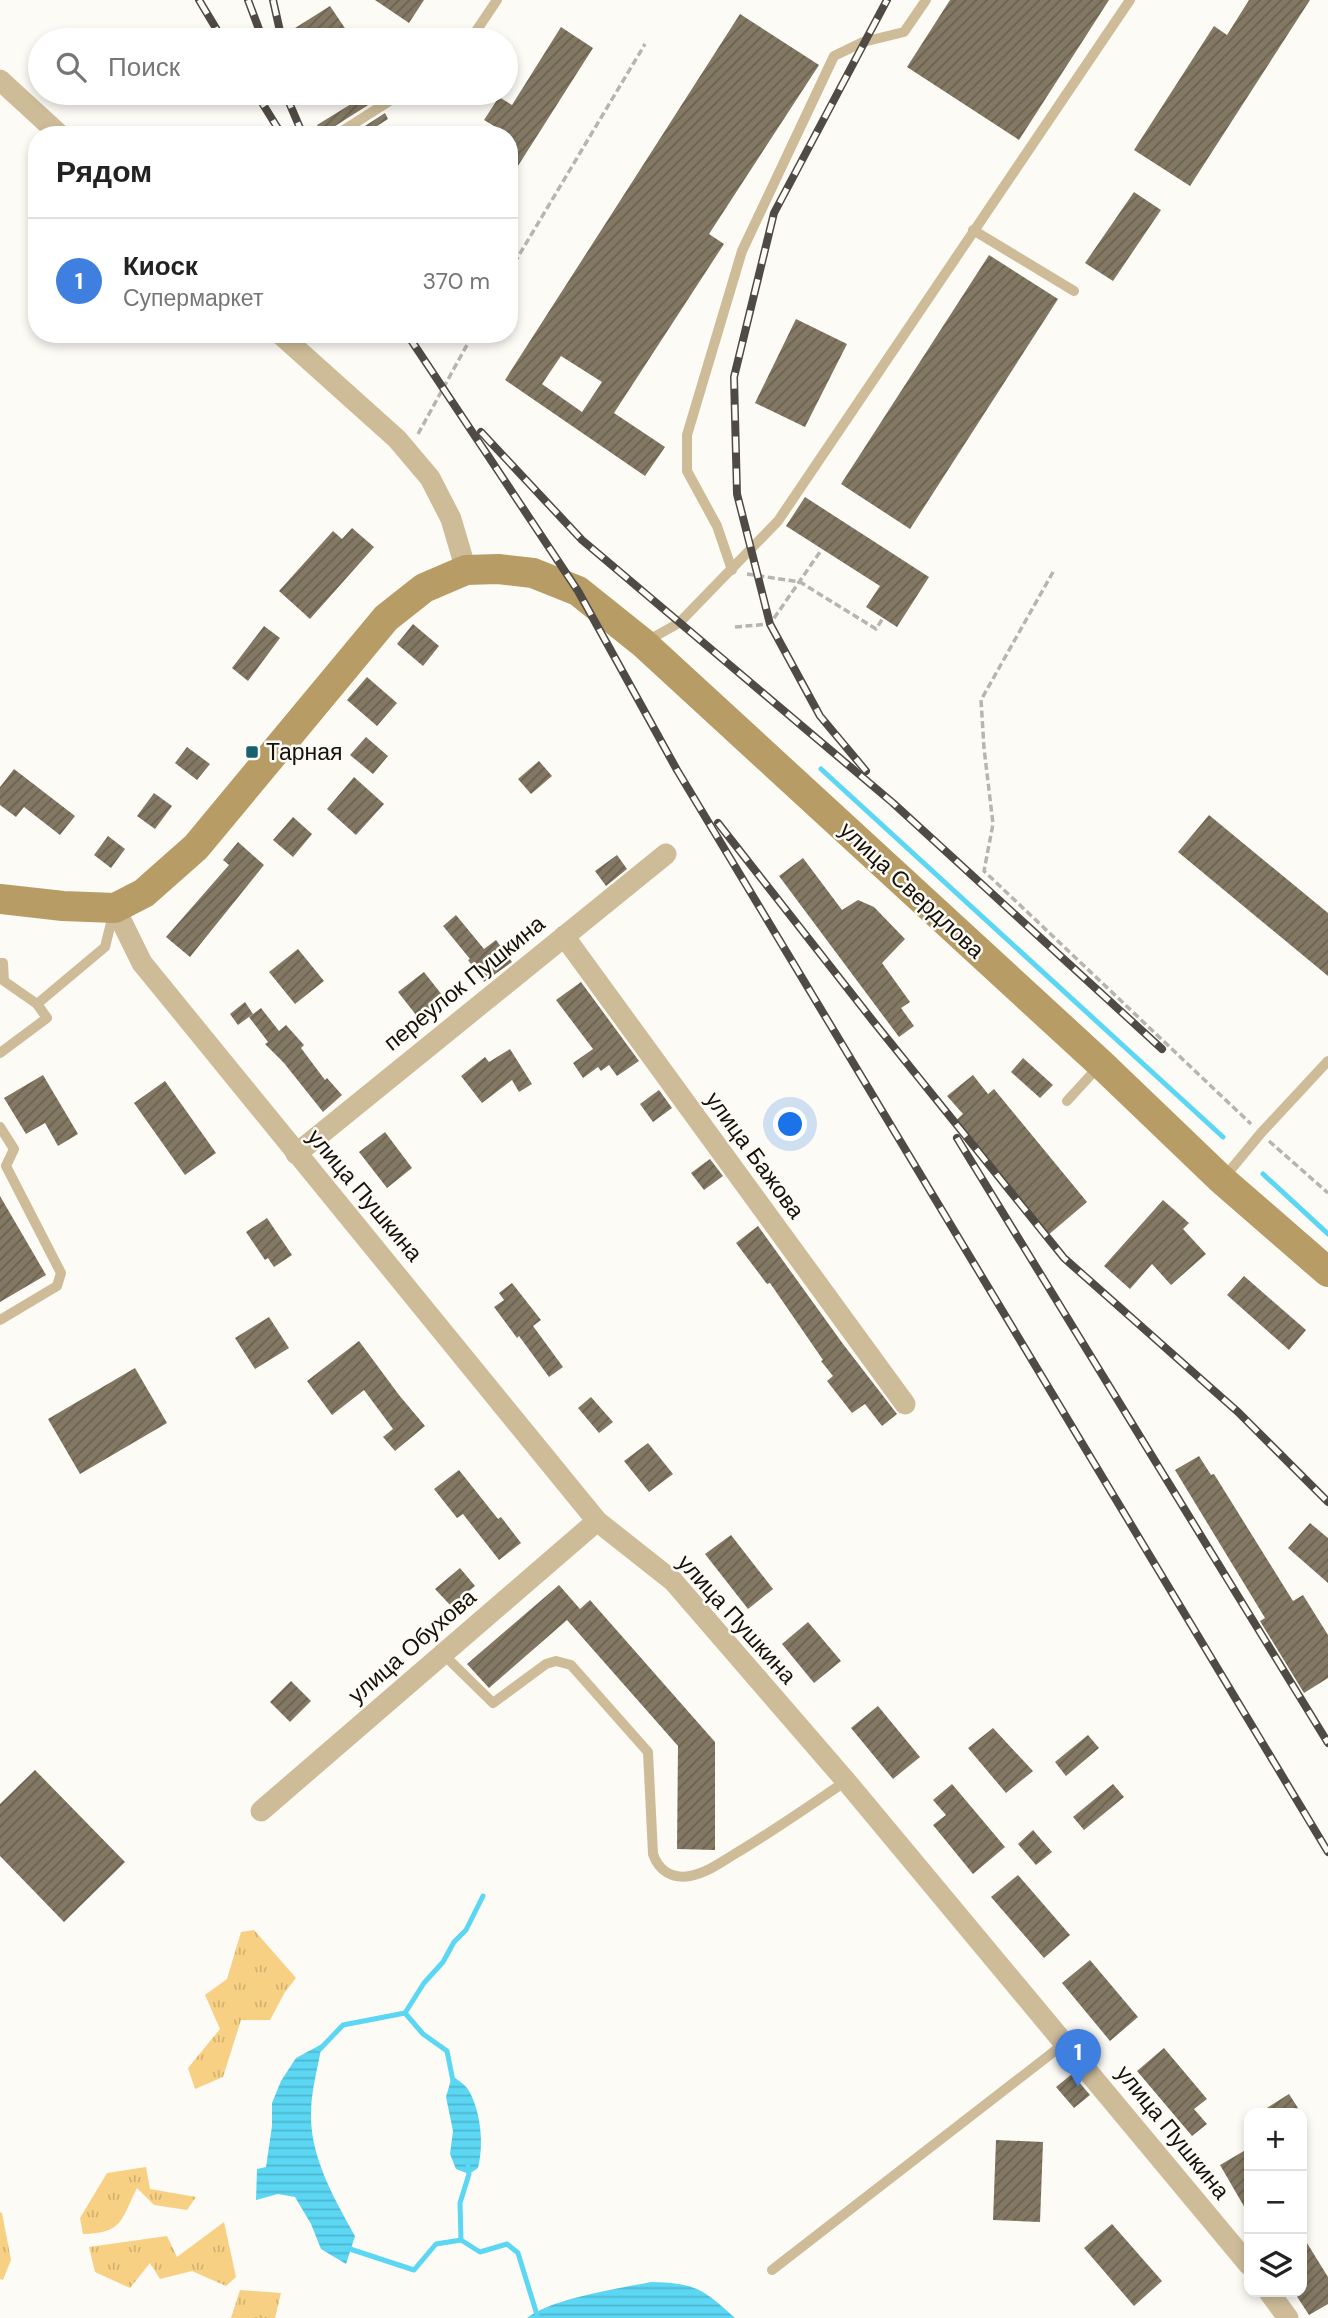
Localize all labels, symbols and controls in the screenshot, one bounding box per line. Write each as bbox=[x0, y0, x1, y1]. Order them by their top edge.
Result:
search box bbox=[28, 28, 518, 105]
icon: search bbox=[52, 48, 90, 86]
text: Поиск bbox=[108, 50, 180, 84]
text: Рядом bbox=[56, 152, 152, 191]
text: Киоск bbox=[123, 249, 198, 283]
text: 1 bbox=[75, 266, 83, 296]
text: 370 m bbox=[422, 266, 490, 296]
text: Супермаркет bbox=[123, 283, 263, 313]
place label: Тарная bbox=[266, 737, 343, 767]
marker: Тарная bbox=[244, 744, 260, 760]
street label: улица Свердлова bbox=[833, 815, 991, 965]
street label: переулок Пушкина bbox=[377, 909, 551, 1057]
street label: улица Бажова bbox=[699, 1085, 811, 1225]
your location bbox=[773, 1107, 807, 1141]
street label: улица Пушкина bbox=[301, 1122, 429, 1268]
street label: улица Пушкина bbox=[671, 1548, 803, 1690]
street label: улица Обухова bbox=[342, 1582, 482, 1710]
pin: 1 bbox=[1055, 2029, 1101, 2087]
street label: улица Пушкина bbox=[1110, 2059, 1236, 2205]
map controls bbox=[1244, 2108, 1307, 2297]
button: + bbox=[1244, 2108, 1307, 2171]
button: − bbox=[1244, 2171, 1307, 2234]
button: layers bbox=[1244, 2234, 1307, 2297]

